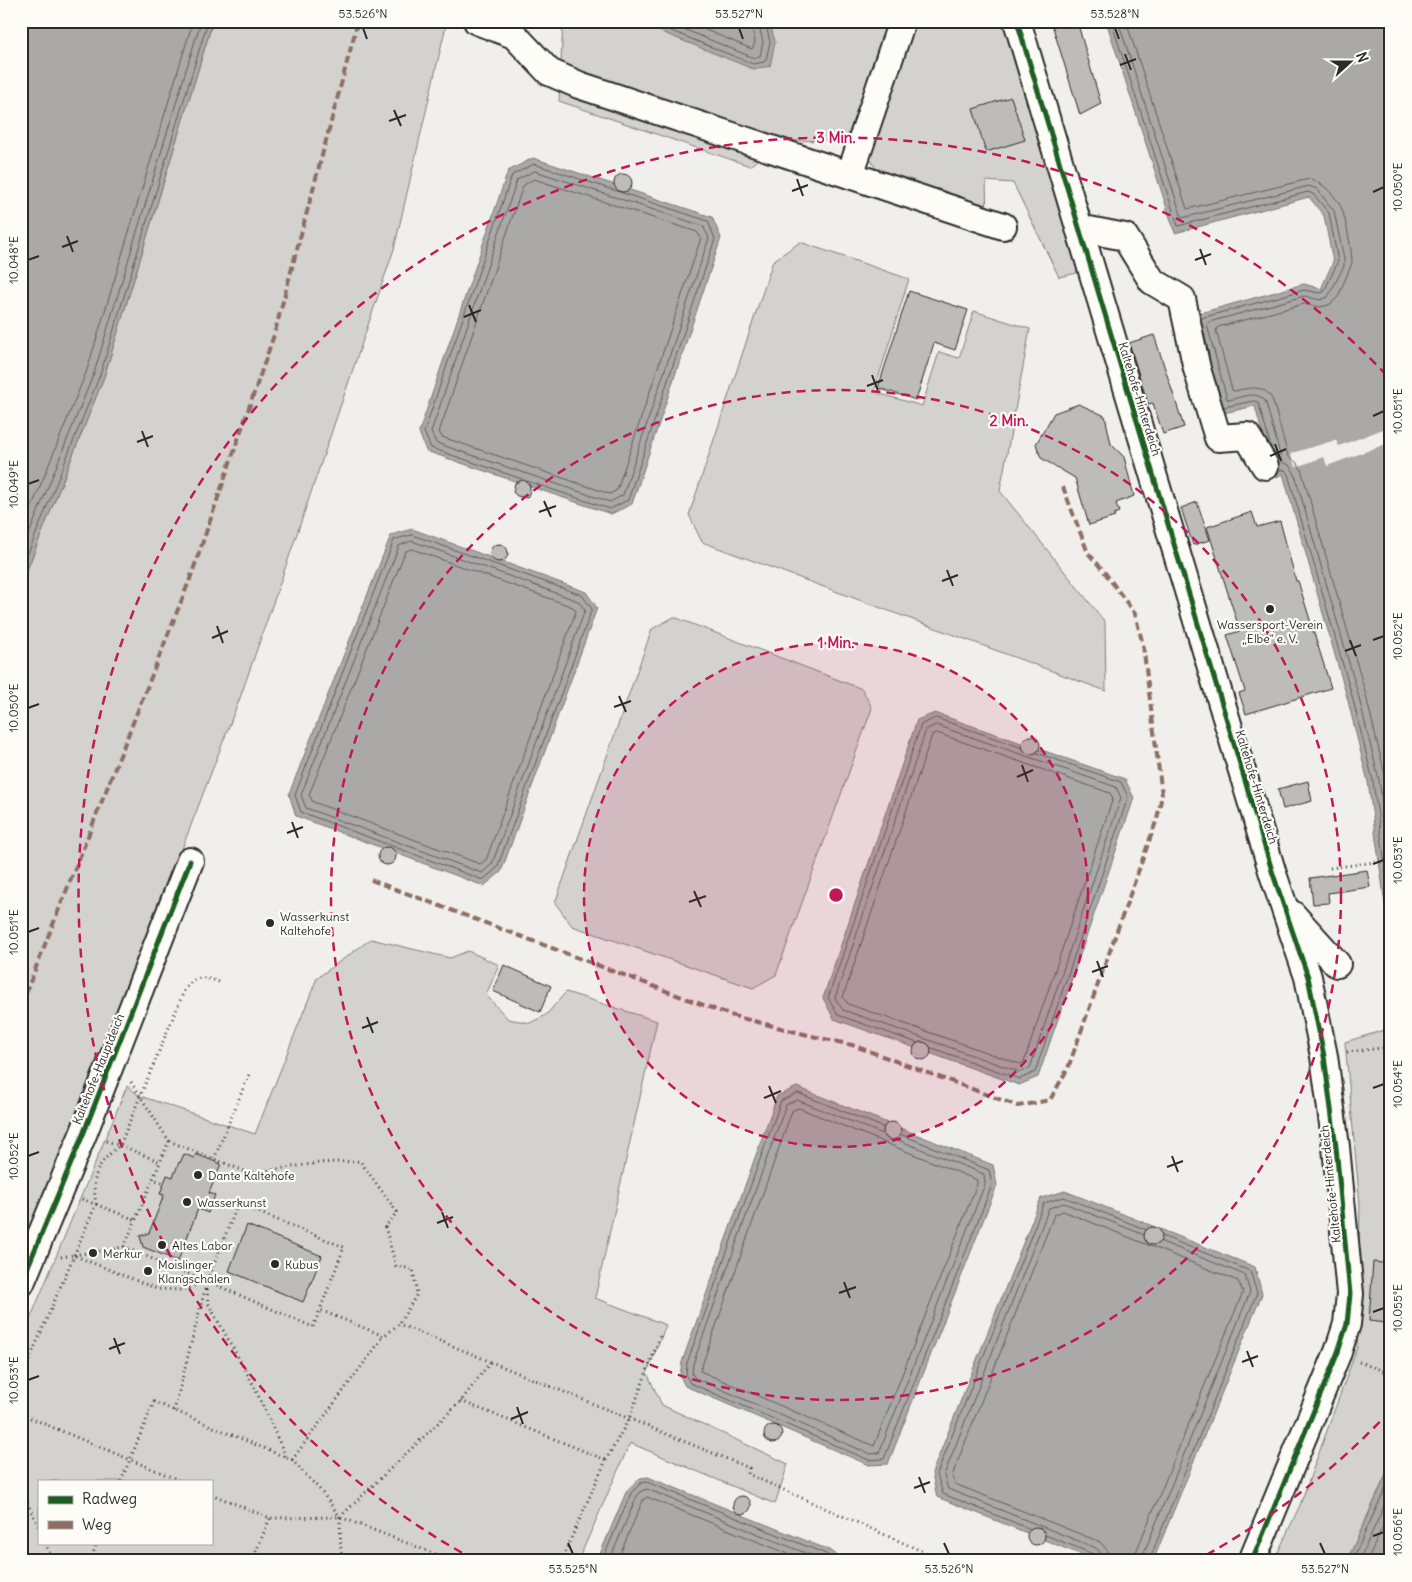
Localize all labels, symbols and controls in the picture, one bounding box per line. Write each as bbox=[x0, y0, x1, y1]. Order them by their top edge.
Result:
text: 53.526°N bbox=[339, 6, 387, 21]
text: 53.527°N bbox=[715, 6, 763, 21]
text: 53.528°N bbox=[1091, 6, 1139, 21]
north arrow bbox=[1324, 38, 1374, 88]
text: N bbox=[1352, 50, 1372, 65]
text: 3 Min. bbox=[816, 128, 856, 147]
text: 10.050°E bbox=[1390, 163, 1405, 211]
text: 10.048°E bbox=[6, 236, 21, 284]
street label: Kaltehofe-Hinterdeich bbox=[1115, 340, 1165, 458]
text: 10.051°E bbox=[1390, 388, 1405, 434]
text: 2 Min. bbox=[989, 411, 1029, 430]
text: 10.049°E bbox=[6, 460, 21, 508]
marker: Wassersport-Verein „Elbe" e. V. bbox=[1264, 603, 1276, 615]
text: 10.052°E bbox=[1390, 612, 1405, 660]
place label: Wassersport-Verein „Elbe" e. V. bbox=[1217, 617, 1323, 646]
text: 1 Min. bbox=[818, 633, 854, 652]
text: 10.050°E bbox=[6, 684, 21, 732]
street label: Kaltehofe-Hinterdeich bbox=[1232, 728, 1282, 846]
text: 10.053°E bbox=[1390, 836, 1405, 884]
centre of rings bbox=[827, 886, 845, 904]
text: 10.051°E bbox=[6, 909, 21, 955]
place label: Wasserkunst Kaltehofe bbox=[280, 909, 349, 938]
marker: Wasserkunst Kaltehofe bbox=[264, 917, 276, 929]
street label: Kaltehofe-Hauptdeich bbox=[69, 1011, 127, 1127]
text: 10.054°E bbox=[1390, 1060, 1405, 1108]
street label: Kaltehofe-Hinterdeich bbox=[1316, 1124, 1344, 1244]
text: 10.052°E bbox=[6, 1132, 21, 1180]
place label: Dante Kaltehofe bbox=[208, 1168, 294, 1183]
marker: Dante Kaltehofe bbox=[192, 1169, 204, 1181]
place label: Wasserkunst bbox=[197, 1195, 266, 1210]
marker: Wasserkunst bbox=[181, 1196, 193, 1208]
place label: Altes Labor bbox=[172, 1238, 233, 1253]
marker: Altes Labor bbox=[156, 1239, 168, 1251]
place label: Merkur bbox=[103, 1246, 142, 1261]
marker: Merkur bbox=[87, 1247, 99, 1259]
place label: Moislinger Klangschalen bbox=[158, 1257, 230, 1286]
place label: Kubus bbox=[285, 1257, 318, 1272]
marker: Kubus bbox=[269, 1258, 281, 1270]
marker: Moislinger Klangschalen bbox=[142, 1265, 154, 1277]
text: 10.055°E bbox=[1390, 1284, 1405, 1332]
text: 10.053°E bbox=[6, 1356, 21, 1404]
legend bbox=[38, 1480, 212, 1544]
text: Radweg bbox=[82, 1489, 137, 1508]
text: 10.056°E bbox=[1390, 1508, 1405, 1556]
text: Weg bbox=[82, 1515, 112, 1534]
text: 53.525°N bbox=[549, 1561, 597, 1576]
text: 53.526°N bbox=[925, 1561, 973, 1576]
text: 53.527°N bbox=[1301, 1561, 1349, 1576]

